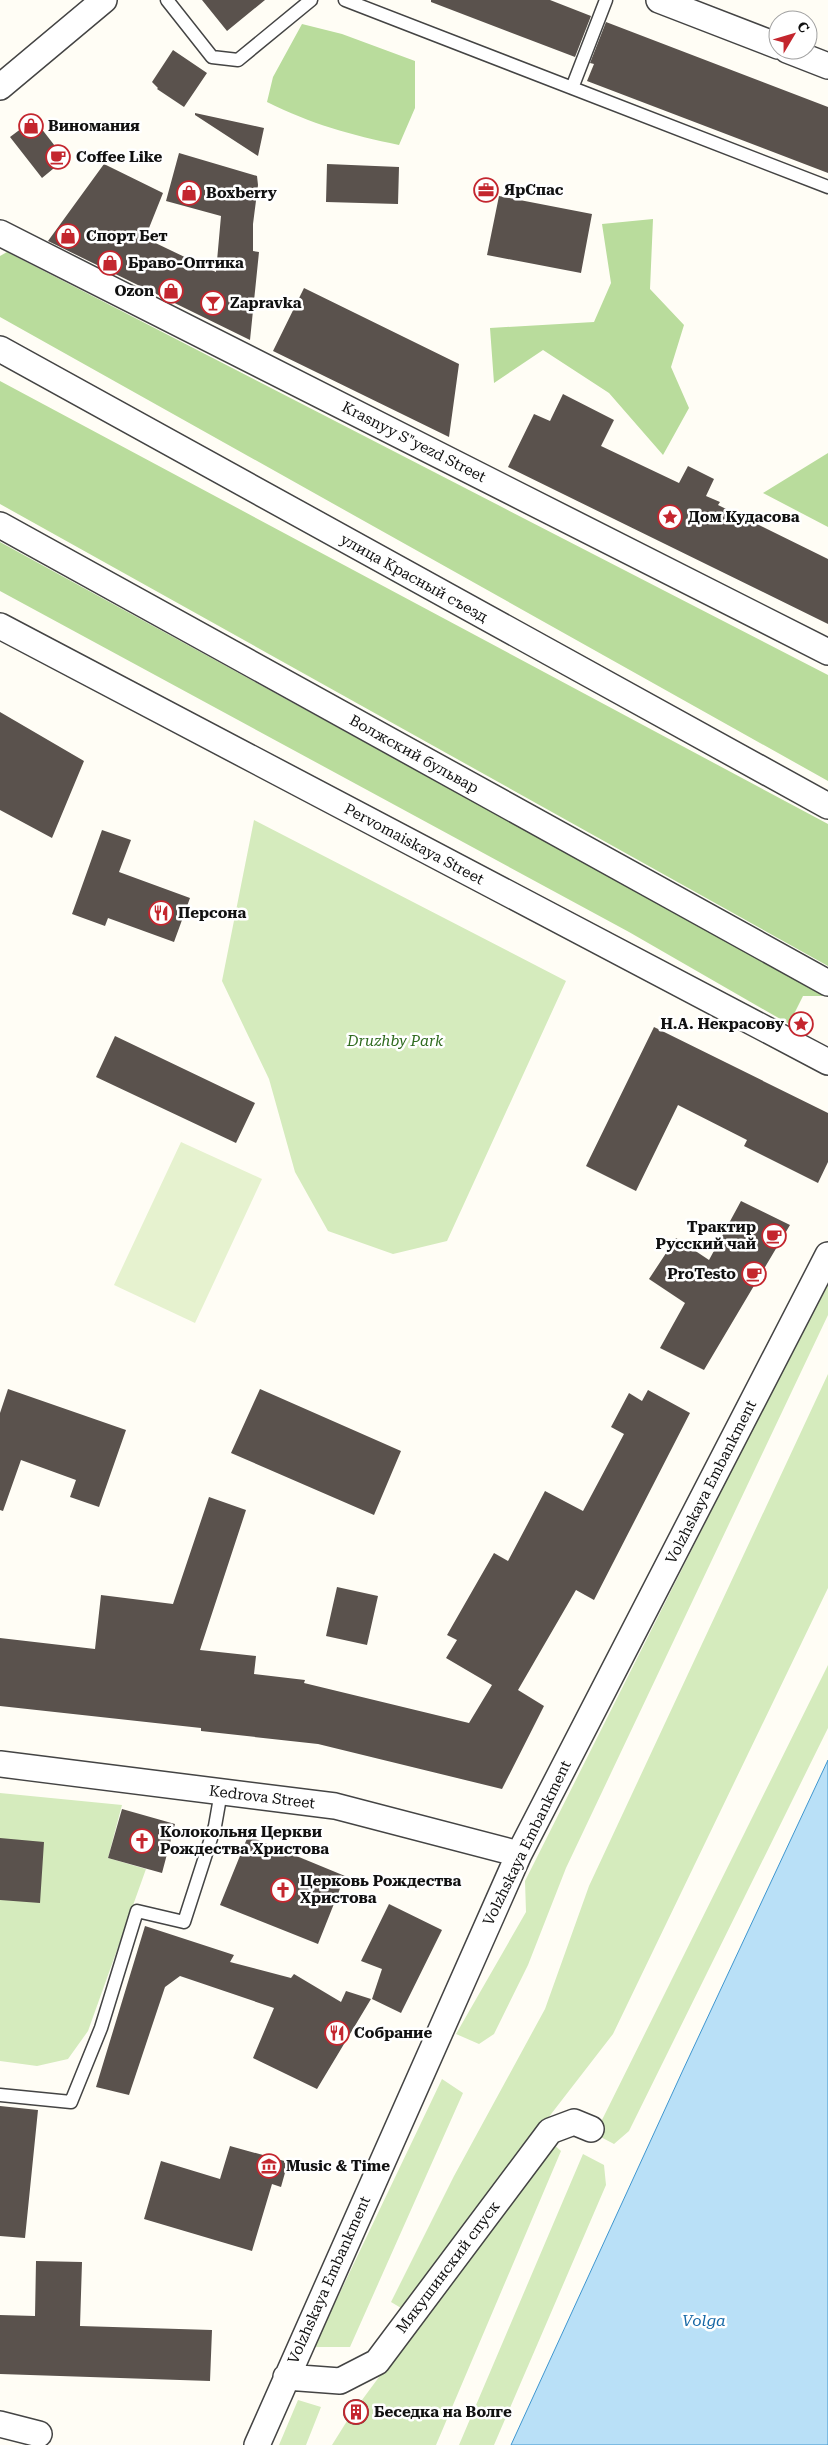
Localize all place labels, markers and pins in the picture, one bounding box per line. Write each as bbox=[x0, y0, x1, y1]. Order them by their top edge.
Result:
shop icon: Виномания bbox=[18, 113, 44, 139]
place label: Виномания bbox=[48, 117, 140, 135]
cafe icon: Coffee Like bbox=[45, 144, 71, 170]
place label: Coffee Like bbox=[76, 148, 162, 166]
office icon: ЯрСпас bbox=[473, 177, 499, 203]
shop icon: Boxberry bbox=[176, 180, 202, 206]
place label: ЯрСпас bbox=[504, 181, 564, 199]
place label: Boxberry bbox=[206, 184, 277, 202]
shop icon: Спорт Бет bbox=[55, 223, 81, 249]
place label: Спорт Бет bbox=[86, 227, 167, 245]
shop icon: Браво-Оптика bbox=[97, 250, 123, 276]
place label: Браво-Оптика bbox=[128, 254, 244, 272]
shop icon: Ozon bbox=[158, 278, 184, 304]
place label: Ozon bbox=[114, 282, 154, 300]
bar icon: Zapravka bbox=[200, 290, 226, 316]
place label: Zapravka bbox=[230, 294, 302, 312]
place icon: Дом Кудасова bbox=[657, 504, 683, 530]
place label: Дом Кудасова bbox=[688, 508, 800, 526]
restaurant icon: Персона bbox=[148, 900, 174, 926]
place label: Персона bbox=[178, 904, 246, 922]
place icon: Н.А. Некрасову bbox=[788, 1011, 814, 1037]
place label: Н.А. Некрасову bbox=[660, 1015, 784, 1033]
place label: Трактир Русский чай bbox=[655, 1218, 756, 1253]
cafe icon: Трактир Русский чай bbox=[761, 1223, 787, 1249]
cafe icon: ProTesto bbox=[741, 1261, 767, 1287]
place label: ProTesto bbox=[667, 1265, 736, 1283]
place label: Колокольня Церкви Рождества Христова bbox=[160, 1823, 329, 1858]
church icon: Колокольня Церкви Рождества Христова bbox=[129, 1828, 155, 1854]
place label: Церковь Рождества Христова bbox=[300, 1872, 462, 1907]
church icon: Церковь Рождества Христова bbox=[270, 1877, 296, 1903]
restaurant icon: Собрание bbox=[324, 2020, 350, 2046]
place label: Собрание bbox=[354, 2024, 432, 2042]
museum icon: Music & Time bbox=[256, 2153, 282, 2179]
place label: Music & Time bbox=[286, 2157, 390, 2175]
building icon: Беседка на Волге bbox=[343, 2399, 369, 2425]
place label: Беседка на Волге bbox=[374, 2403, 512, 2421]

